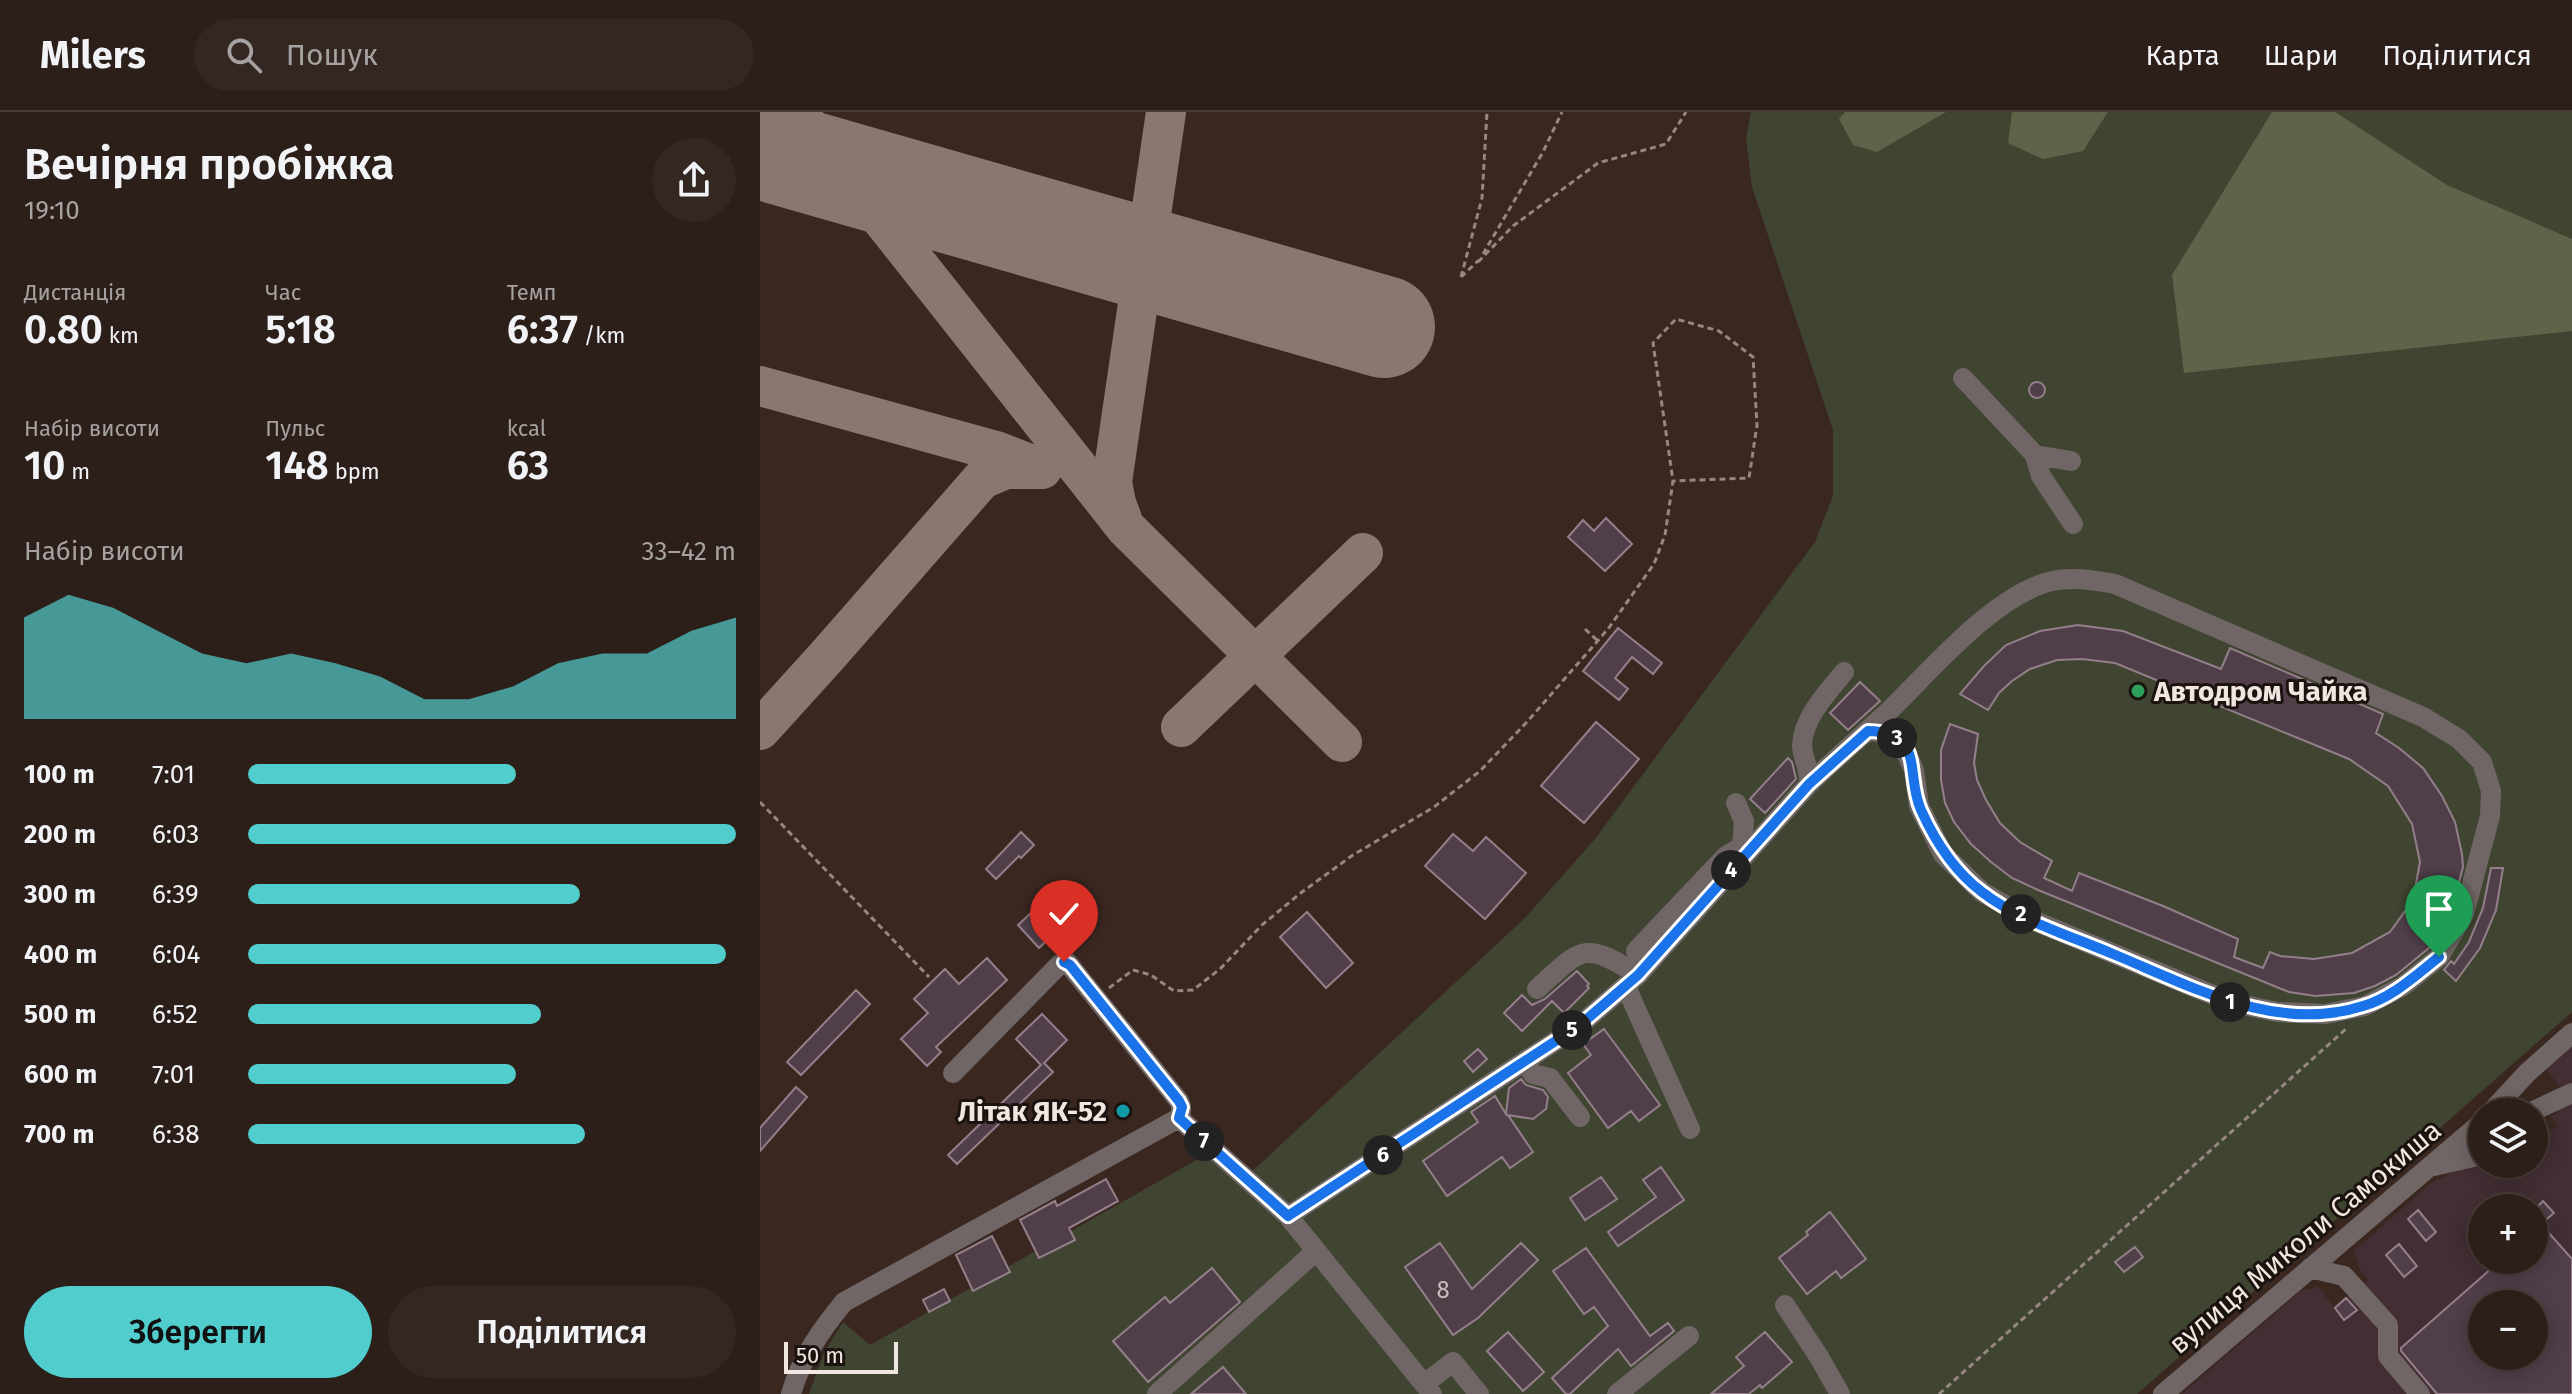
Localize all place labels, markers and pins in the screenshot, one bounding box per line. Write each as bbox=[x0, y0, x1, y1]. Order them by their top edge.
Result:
place label: Автодром Чайка bbox=[2153, 675, 2368, 708]
marker: Автодром Чайка bbox=[2129, 682, 2147, 700]
pin: 3 bbox=[1877, 718, 1917, 758]
pin: 4 bbox=[1711, 850, 1751, 890]
pin bbox=[2405, 875, 2473, 957]
pin bbox=[1030, 880, 1098, 962]
pin: 2 bbox=[2001, 894, 2041, 934]
pin: 1 bbox=[2210, 982, 2250, 1022]
pin: 5 bbox=[1552, 1010, 1592, 1050]
place label: Літак ЯК-52 bbox=[958, 1095, 1107, 1128]
marker: Літак ЯК-52 bbox=[1114, 1102, 1132, 1120]
pin: 7 bbox=[1184, 1121, 1224, 1161]
pin: 6 bbox=[1363, 1135, 1403, 1175]

